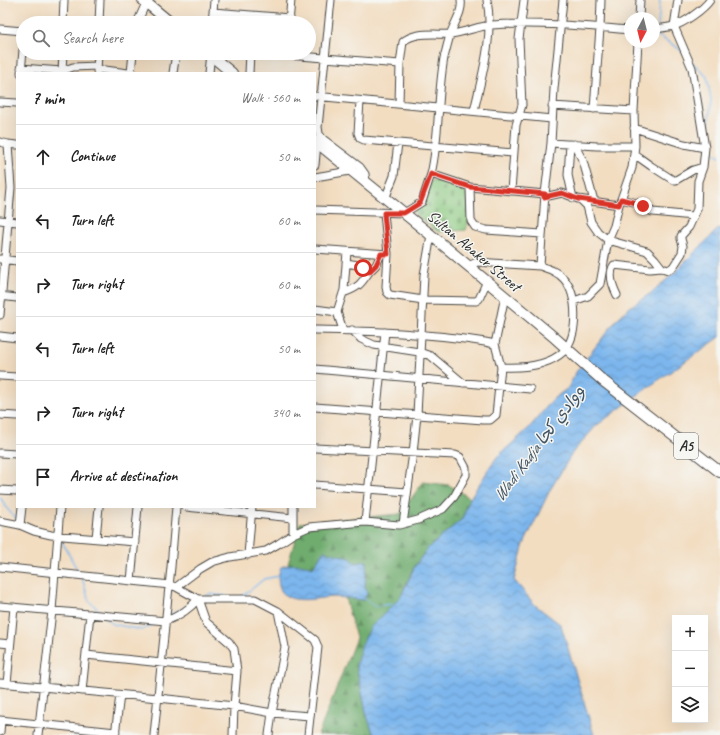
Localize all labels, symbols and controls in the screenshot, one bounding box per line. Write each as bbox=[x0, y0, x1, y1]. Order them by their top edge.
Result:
north arrow bbox=[624, 12, 660, 48]
search box bbox=[16, 16, 316, 60]
icon: search bbox=[30, 27, 52, 49]
text: Search here bbox=[62, 29, 123, 48]
text: 7 min bbox=[32, 88, 65, 109]
text: Walk · 560 m bbox=[241, 90, 300, 106]
icon: ahead bbox=[32, 146, 54, 168]
text: Continue bbox=[70, 147, 115, 166]
text: 50 m bbox=[278, 149, 300, 165]
route end bbox=[634, 197, 652, 215]
street label: Sultan Abaker Street bbox=[423, 206, 527, 298]
icon: left bbox=[32, 210, 54, 232]
text: Turn left bbox=[70, 211, 113, 230]
text: 60 m bbox=[278, 213, 300, 229]
route start bbox=[354, 259, 372, 277]
icon: right bbox=[32, 274, 54, 296]
text: Turn right bbox=[70, 275, 123, 294]
text: 60 m bbox=[278, 277, 300, 293]
icon: left bbox=[32, 338, 54, 360]
text: Turn left bbox=[70, 339, 113, 358]
text: 50 m bbox=[278, 341, 300, 357]
water label: Wadi Kadja ووادي كجا bbox=[489, 381, 591, 506]
icon: right bbox=[32, 402, 54, 424]
text: Turn right bbox=[70, 403, 123, 422]
text: 340 m bbox=[272, 405, 300, 421]
road number: A5 bbox=[674, 433, 698, 459]
icon: arrive bbox=[32, 466, 54, 488]
text: Arrive at destination bbox=[70, 467, 177, 486]
map controls bbox=[672, 615, 708, 723]
button: + bbox=[672, 615, 708, 651]
button: − bbox=[672, 651, 708, 687]
button: layers bbox=[672, 687, 708, 723]

